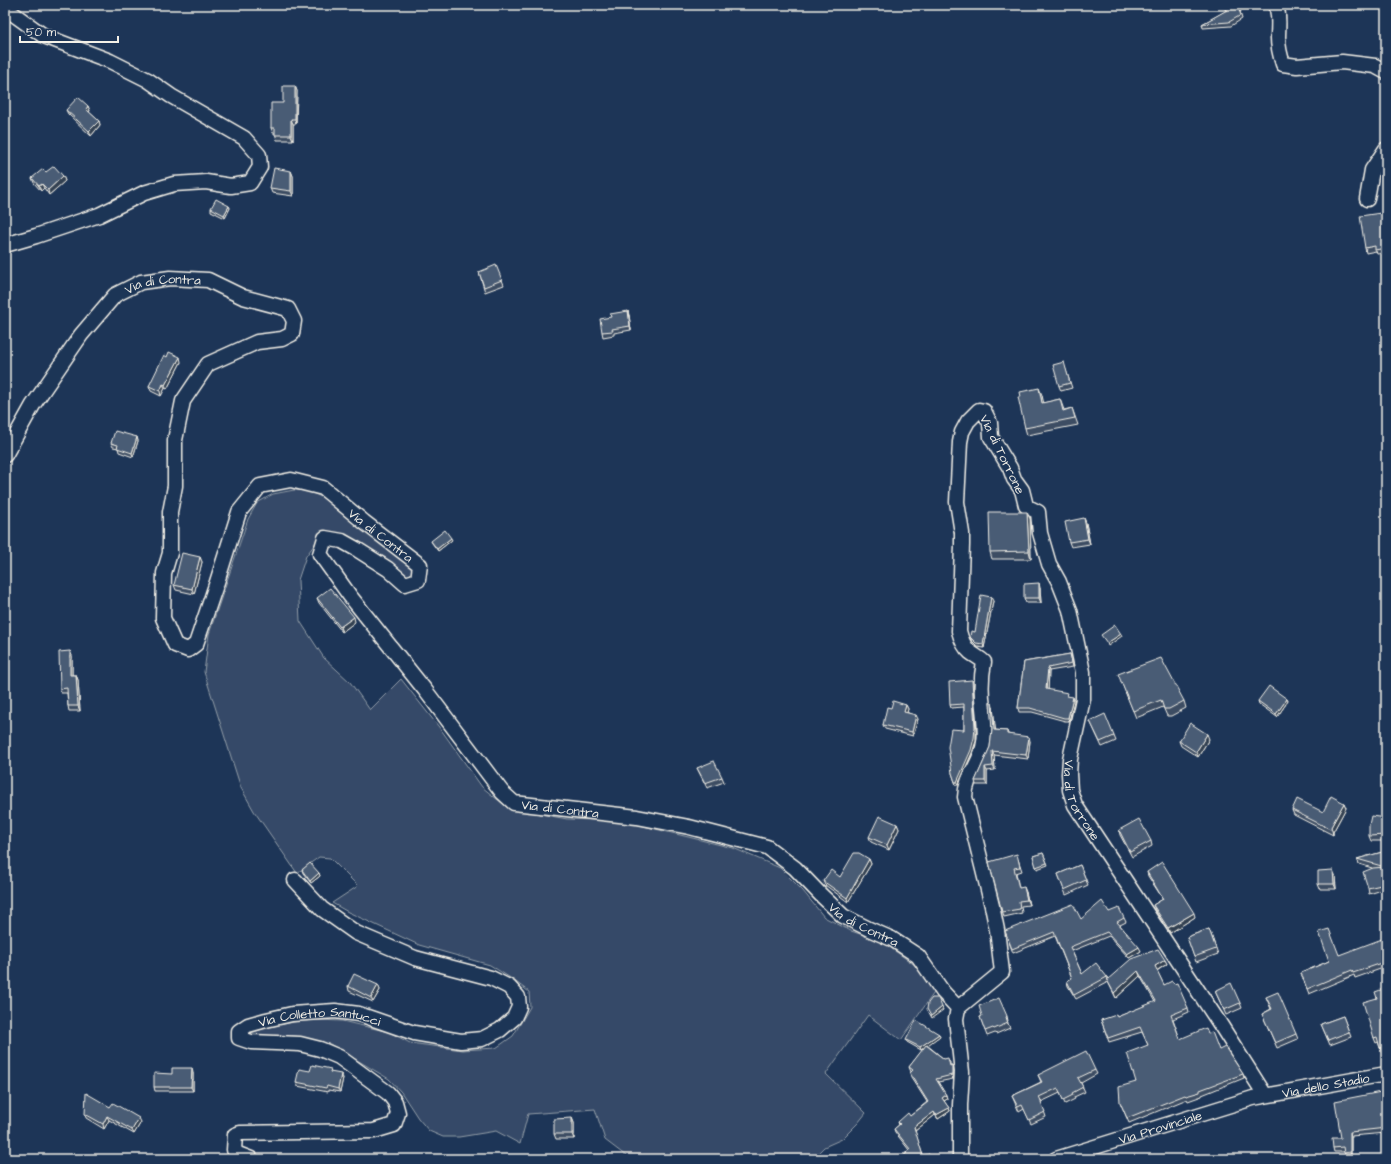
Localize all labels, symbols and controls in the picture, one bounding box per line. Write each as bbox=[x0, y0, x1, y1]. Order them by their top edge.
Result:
scale bar bbox=[20, 18, 118, 44]
text: 50 m bbox=[26, 24, 57, 41]
street label: Via di Contra bbox=[122, 270, 202, 299]
street label: Via di Torrone bbox=[975, 412, 1029, 497]
street label: Via di Contra bbox=[344, 505, 417, 567]
street label: Via di Torrone bbox=[1059, 759, 1104, 844]
street label: Via di Contra bbox=[520, 796, 600, 823]
street label: Via di Contra bbox=[824, 899, 903, 952]
street label: Via Colletto Santucci bbox=[256, 1003, 383, 1032]
street label: Via dello Stadio bbox=[1281, 1069, 1372, 1103]
street label: Via Provinciale bbox=[1117, 1106, 1204, 1149]

